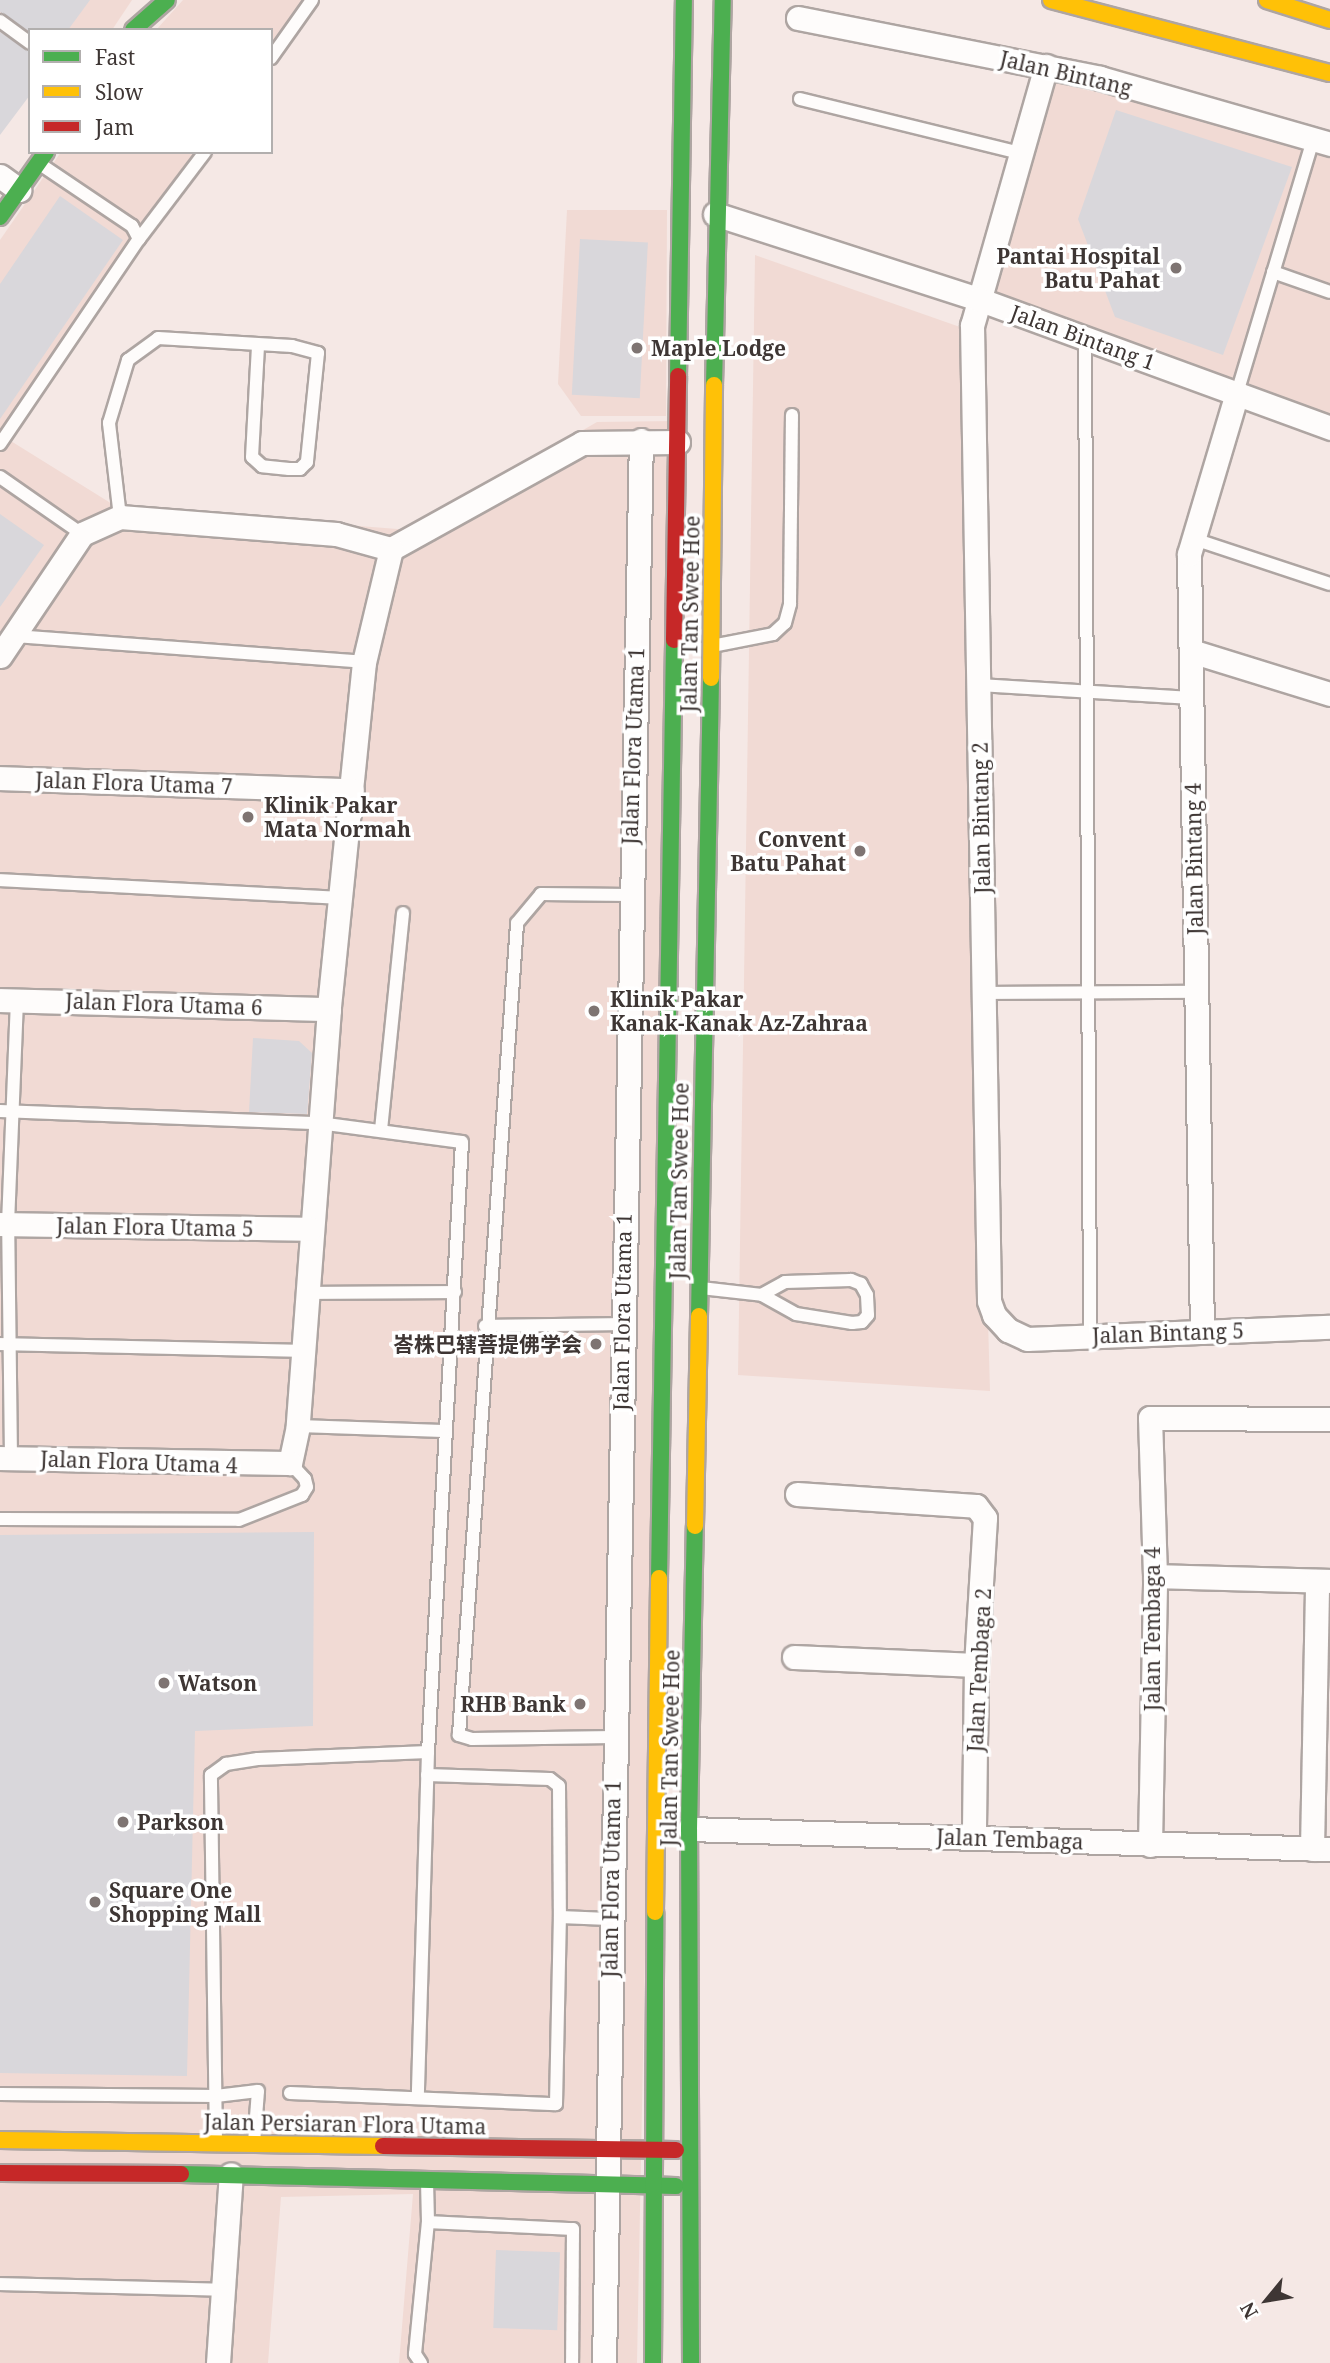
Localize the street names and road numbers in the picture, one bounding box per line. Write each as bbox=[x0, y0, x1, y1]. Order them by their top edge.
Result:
street label: Jalan Bintang bbox=[998, 46, 1134, 100]
street label: Jalan Bintang 1 bbox=[1007, 299, 1159, 375]
street label: Jalan Tan Swee Hoe bbox=[676, 515, 704, 713]
street label: Jalan Flora Utama 1 bbox=[617, 647, 649, 845]
street label: Jalan Bintang 2 bbox=[967, 742, 995, 894]
street label: Jalan Flora Utama 7 bbox=[35, 767, 233, 799]
street label: Jalan Bintang 4 bbox=[1180, 783, 1208, 935]
street label: Jalan Flora Utama 6 bbox=[65, 988, 263, 1020]
street label: Jalan Tan Swee Hoe bbox=[665, 1082, 693, 1280]
street label: Jalan Flora Utama 5 bbox=[56, 1213, 254, 1241]
street label: Jalan Flora Utama 1 bbox=[608, 1213, 636, 1411]
street label: Jalan Bintang 5 bbox=[1092, 1318, 1244, 1348]
street label: Jalan Flora Utama 4 bbox=[40, 1446, 238, 1478]
street label: Jalan Tembaga 4 bbox=[1139, 1547, 1165, 1711]
street label: Jalan Tembaga 2 bbox=[962, 1587, 996, 1753]
street label: Jalan Tan Swee Hoe bbox=[656, 1649, 684, 1847]
street label: Jalan Flora Utama 1 bbox=[597, 1780, 625, 1978]
street label: Jalan Tembaga bbox=[936, 1824, 1084, 1854]
street label: Jalan Persiaran Flora Utama bbox=[204, 2109, 486, 2139]

